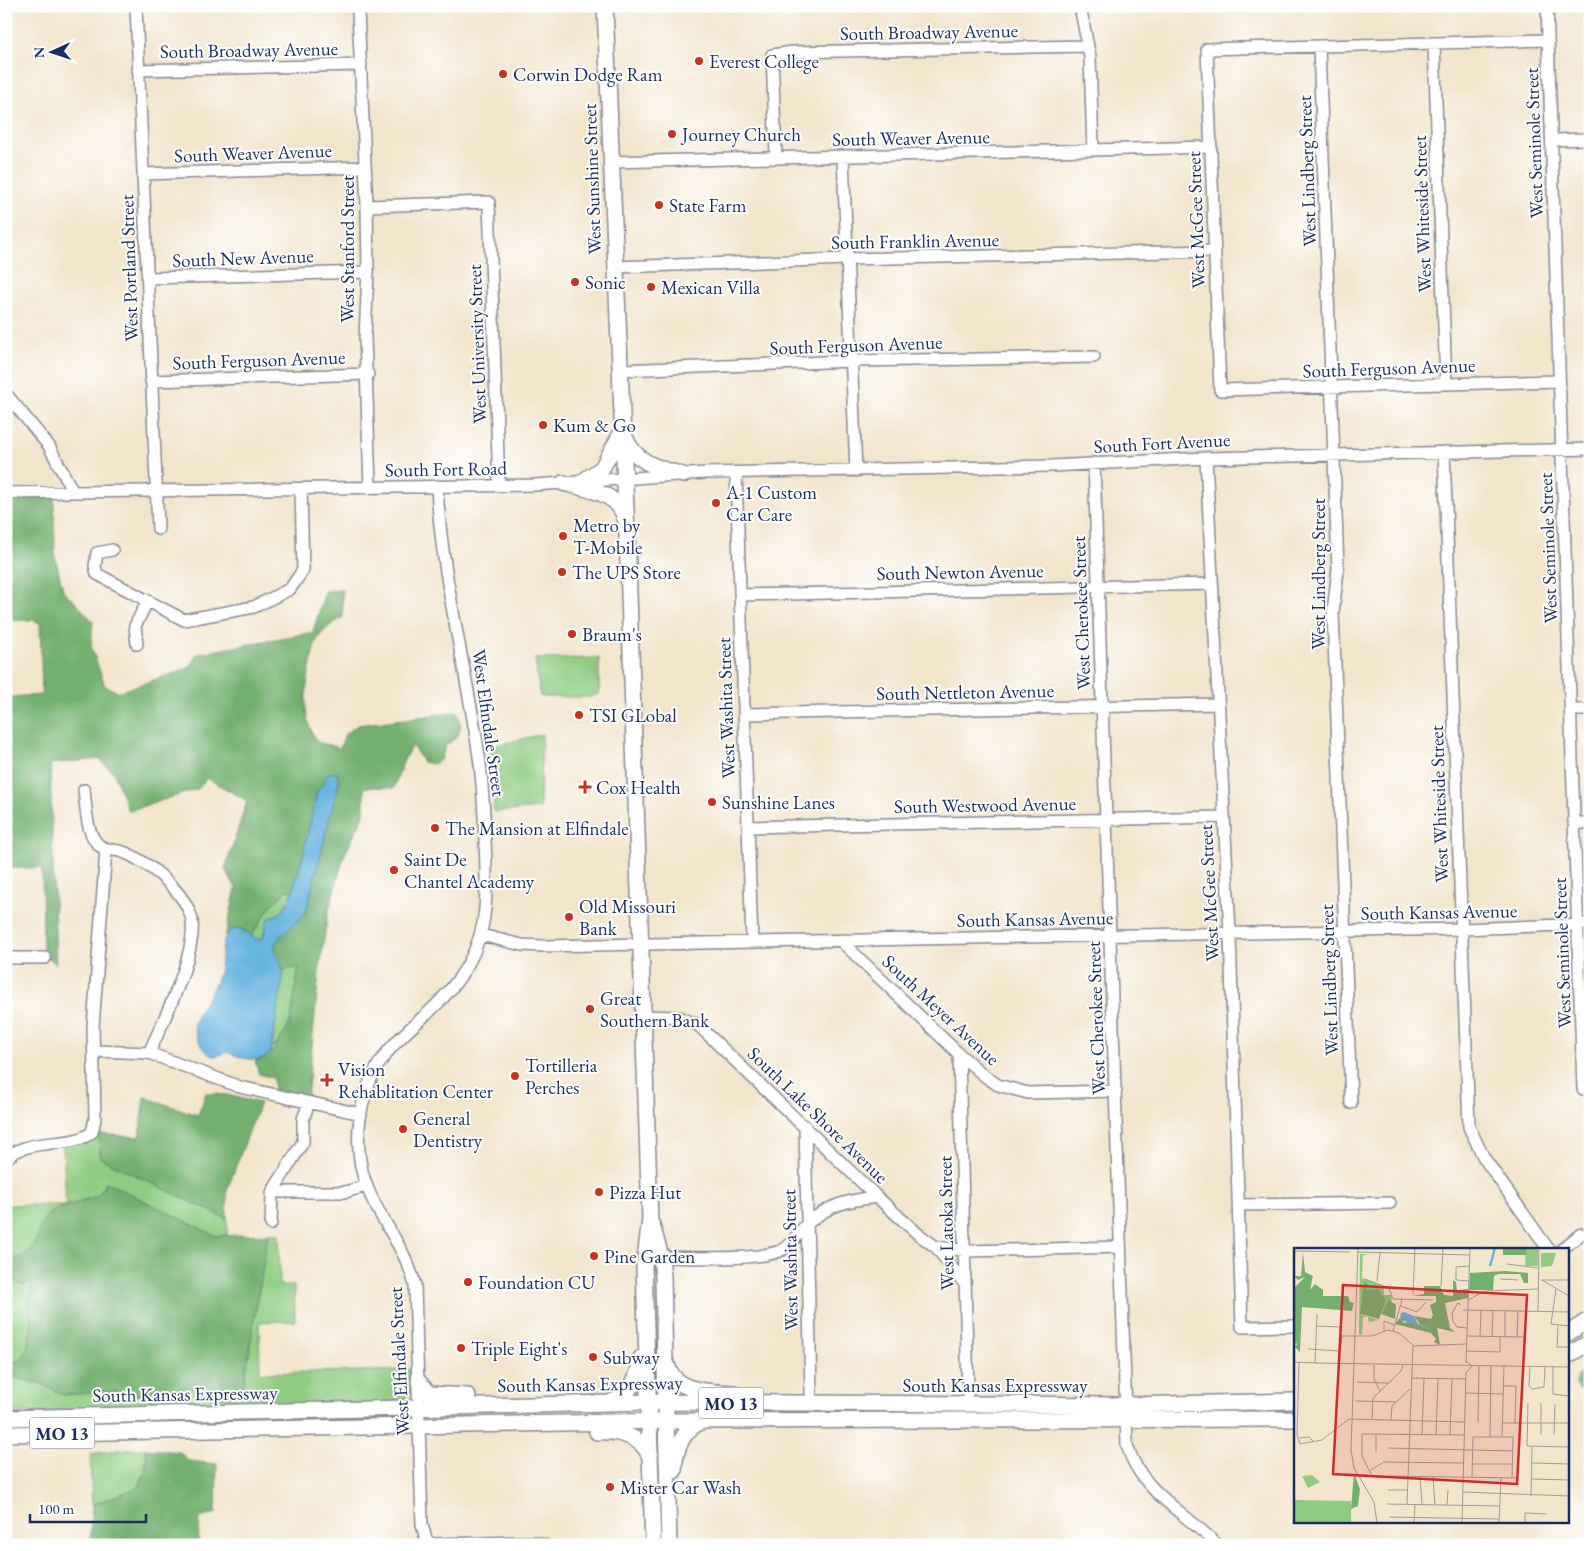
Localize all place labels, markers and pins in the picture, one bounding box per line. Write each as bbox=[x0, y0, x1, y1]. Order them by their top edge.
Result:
place label: Everest College bbox=[709, 49, 819, 74]
marker: Everest College bbox=[693, 55, 705, 67]
place label: Corwin Dodge Ram bbox=[513, 62, 663, 87]
marker: Corwin Dodge Ram bbox=[497, 68, 509, 80]
place label: Journey Church bbox=[680, 122, 801, 147]
marker: Journey Church bbox=[666, 128, 678, 140]
place label: State Farm bbox=[669, 193, 747, 218]
marker: State Farm bbox=[653, 199, 665, 211]
place label: Sonic bbox=[585, 270, 626, 295]
place label: Mexican Villa bbox=[661, 275, 761, 300]
marker: Sonic bbox=[569, 276, 581, 288]
marker: Mexican Villa bbox=[645, 281, 657, 293]
place label: Kum & Go bbox=[553, 413, 636, 438]
marker: Kum & Go bbox=[537, 419, 549, 431]
place label: A-1 Custom Car Care bbox=[725, 480, 817, 527]
marker: A-1 Custom Car Care bbox=[710, 497, 722, 509]
place label: Metro by T-Mobile bbox=[573, 513, 642, 560]
marker: Metro by T-Mobile bbox=[557, 530, 569, 542]
place label: The UPS Store bbox=[572, 560, 681, 585]
marker: The UPS Store bbox=[556, 566, 568, 578]
place label: Braum's bbox=[582, 622, 642, 647]
marker: Braum's bbox=[566, 628, 578, 640]
place label: TSI GLobal bbox=[589, 703, 677, 728]
marker: TSI GLobal bbox=[573, 709, 585, 721]
place label: Cox Health bbox=[596, 775, 681, 800]
marker: Cox Health bbox=[578, 780, 592, 794]
place label: Sunshine Lanes bbox=[722, 790, 835, 815]
marker: Sunshine Lanes bbox=[706, 796, 718, 808]
place label: The Mansion at Elfindale bbox=[445, 816, 629, 841]
marker: The Mansion at Elfindale bbox=[429, 822, 441, 834]
place label: Saint De Chantel Academy bbox=[404, 847, 535, 894]
marker: Saint De Chantel Academy bbox=[388, 864, 400, 876]
place label: Old Missouri Bank bbox=[579, 894, 676, 941]
marker: Old Missouri Bank bbox=[563, 911, 575, 923]
place label: Great Southern Bank bbox=[600, 986, 710, 1033]
marker: Great Southern Bank bbox=[584, 1003, 596, 1015]
place label: Tortilleria Perches bbox=[525, 1053, 598, 1100]
place label: Vision Rehablitation Center bbox=[338, 1057, 494, 1104]
marker: Tortilleria Perches bbox=[509, 1070, 521, 1082]
marker: Vision Rehablitation Center bbox=[320, 1073, 334, 1087]
place label: General Dentistry bbox=[413, 1106, 483, 1153]
marker: General Dentistry bbox=[397, 1123, 409, 1135]
place label: Pizza Hut bbox=[609, 1180, 681, 1205]
marker: Pizza Hut bbox=[593, 1186, 605, 1198]
place label: Pine Garden bbox=[604, 1244, 695, 1269]
marker: Pine Garden bbox=[588, 1250, 600, 1262]
place label: Foundation CU bbox=[478, 1270, 595, 1295]
marker: Foundation CU bbox=[462, 1276, 474, 1288]
place label: Triple Eight's bbox=[471, 1336, 568, 1361]
marker: Triple Eight's bbox=[455, 1342, 467, 1354]
place label: Subway bbox=[603, 1345, 660, 1370]
marker: Subway bbox=[587, 1351, 599, 1363]
place label: Mister Car Wash bbox=[620, 1475, 742, 1500]
marker: Mister Car Wash bbox=[604, 1481, 616, 1493]

